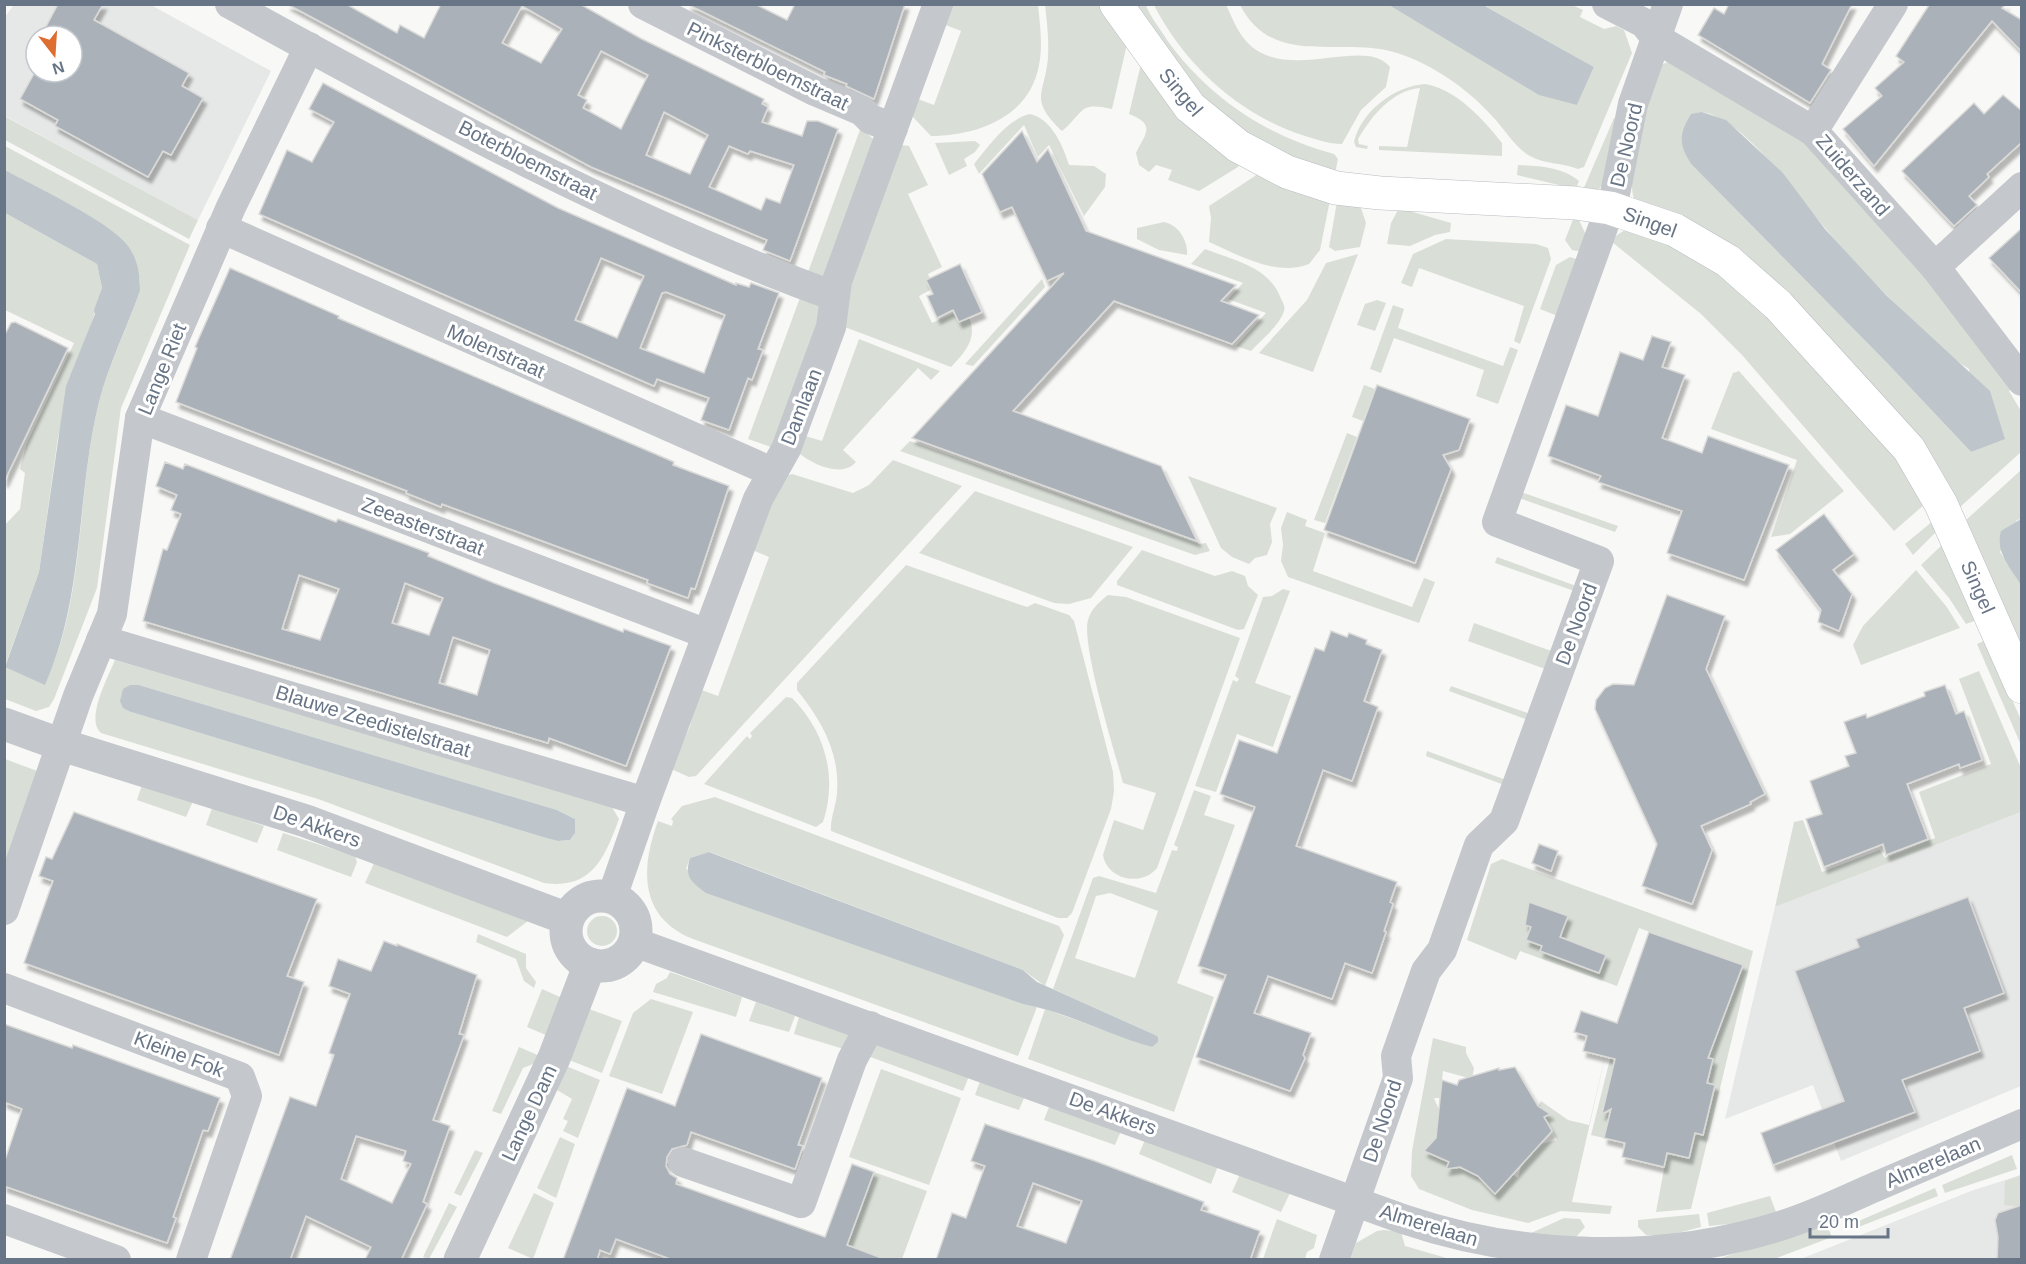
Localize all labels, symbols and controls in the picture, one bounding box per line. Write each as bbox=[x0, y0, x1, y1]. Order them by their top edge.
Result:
street label: Pinksterbloemstraat bbox=[684, 17, 853, 115]
north arrow bbox=[24, 24, 84, 84]
text: N bbox=[50, 58, 66, 78]
street label: Singel bbox=[1155, 64, 1207, 120]
street label: De Noord bbox=[1606, 101, 1646, 189]
street label: Boterbloemstraat bbox=[455, 116, 601, 205]
street label: Zuiderzand bbox=[1812, 130, 1894, 220]
street label: Singel bbox=[1620, 202, 1680, 242]
street label: Lange Riet bbox=[134, 320, 190, 418]
street label: Molenstraat bbox=[444, 320, 549, 382]
street label: Damlaan bbox=[776, 366, 826, 448]
street label: Zeeasterstraat bbox=[359, 493, 488, 560]
street label: Singel bbox=[1957, 557, 1999, 617]
street label: De Noord bbox=[1551, 580, 1601, 668]
street label: Blauwe Zeedistelstraat bbox=[273, 681, 473, 761]
street label: De Akkers bbox=[270, 801, 364, 851]
street label: Kleine Fok bbox=[131, 1027, 228, 1082]
street label: Lange Dam bbox=[497, 1061, 561, 1165]
street label: De Noord bbox=[1358, 1077, 1406, 1165]
street label: De Akkers bbox=[1066, 1087, 1160, 1139]
street label: Almerelaan bbox=[1882, 1132, 1984, 1192]
street label: Almerelaan bbox=[1377, 1200, 1481, 1250]
scale bar bbox=[1810, 1201, 1888, 1239]
text: 20 m bbox=[1819, 1212, 1859, 1232]

